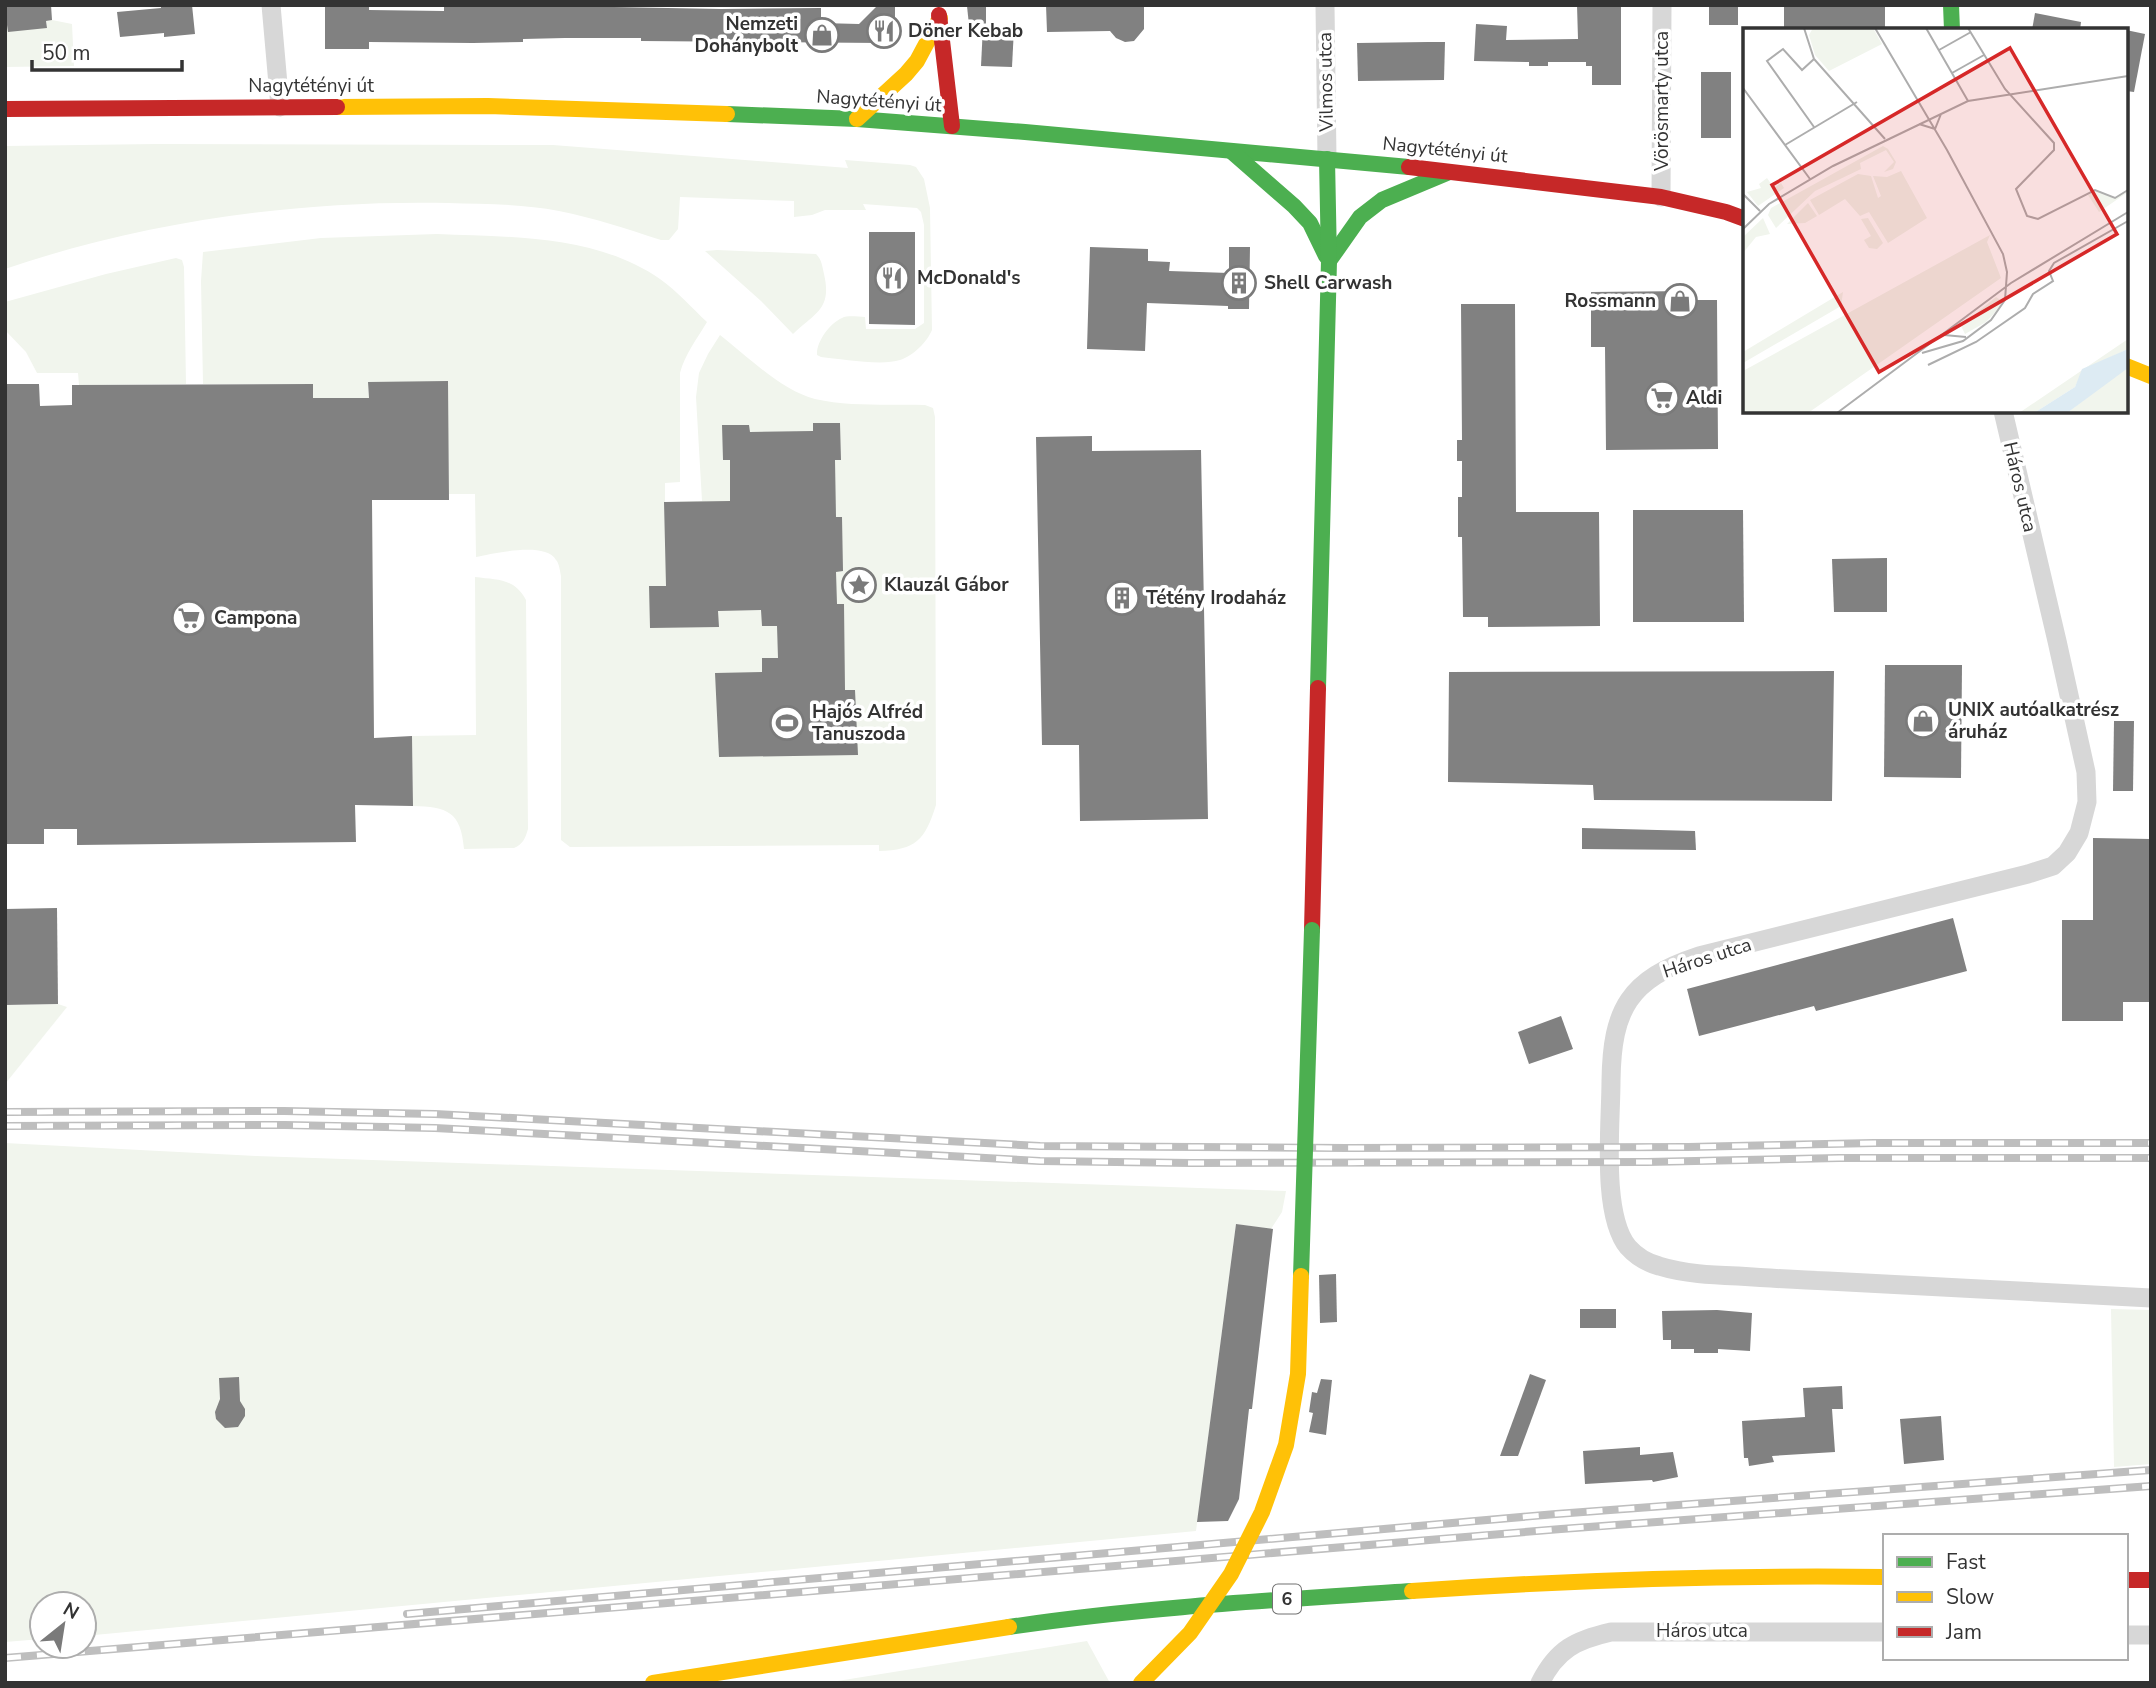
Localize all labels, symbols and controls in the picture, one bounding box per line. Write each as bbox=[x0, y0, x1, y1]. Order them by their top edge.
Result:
place label: Nemzeti Dohánybolt bbox=[695, 11, 799, 59]
restaurant icon: Döner Kebab bbox=[865, 12, 903, 50]
shop icon: Nemzeti Dohánybolt bbox=[803, 16, 841, 54]
place label: Döner Kebab bbox=[908, 18, 1023, 44]
scale bar bbox=[32, 28, 182, 72]
inset map bbox=[1743, 28, 2128, 413]
street label: Vörösmarty utca bbox=[1649, 31, 1675, 172]
street label: Vilmos utca bbox=[1312, 32, 1340, 133]
text: 50 m bbox=[42, 39, 91, 67]
street label: Nagytétényi út bbox=[248, 73, 374, 99]
street label: Nagytétényi út bbox=[815, 84, 943, 118]
street label: Nagytétényi út bbox=[1381, 131, 1509, 170]
restaurant icon: McDonald's bbox=[873, 259, 911, 297]
building icon: Shell Carwash bbox=[1220, 264, 1258, 302]
place label: McDonald's bbox=[917, 265, 1021, 291]
place label: Shell Carwash bbox=[1264, 270, 1392, 296]
shop icon: Rossmann bbox=[1661, 282, 1699, 320]
place label: Rossmann bbox=[1564, 288, 1656, 314]
supermarket icon: Aldi bbox=[1643, 379, 1681, 417]
place label: Aldi bbox=[1686, 385, 1722, 411]
street label: Háros utca bbox=[1997, 439, 2043, 535]
place icon: Klauzál Gábor bbox=[840, 566, 878, 604]
place label: Klauzál Gábor bbox=[884, 572, 1009, 598]
building icon: Tétény Irodaház bbox=[1103, 579, 1141, 617]
place label: Tétény Irodaház bbox=[1146, 585, 1286, 611]
supermarket icon: Campona bbox=[170, 599, 208, 637]
place label: Campona bbox=[214, 605, 297, 631]
place label: UNIX autóalkatrész áruház bbox=[1948, 697, 2119, 745]
place label: Hajós Alfréd Tanuszoda bbox=[812, 699, 923, 747]
shop icon: UNIX autóalkatrész áruház bbox=[1904, 702, 1942, 740]
sports icon: Hajós Alfréd Tanuszoda bbox=[768, 704, 806, 742]
street label: Háros utca bbox=[1659, 931, 1755, 985]
legend bbox=[1883, 1534, 2128, 1660]
text: Fast bbox=[1946, 1548, 1986, 1576]
text: Slow bbox=[1946, 1583, 1995, 1611]
road number: 6 bbox=[1273, 1584, 1301, 1614]
north arrow bbox=[28, 1590, 98, 1660]
text: N bbox=[58, 1596, 84, 1626]
street label: Háros utca bbox=[1656, 1618, 1748, 1644]
text: Jam bbox=[1945, 1618, 1982, 1646]

